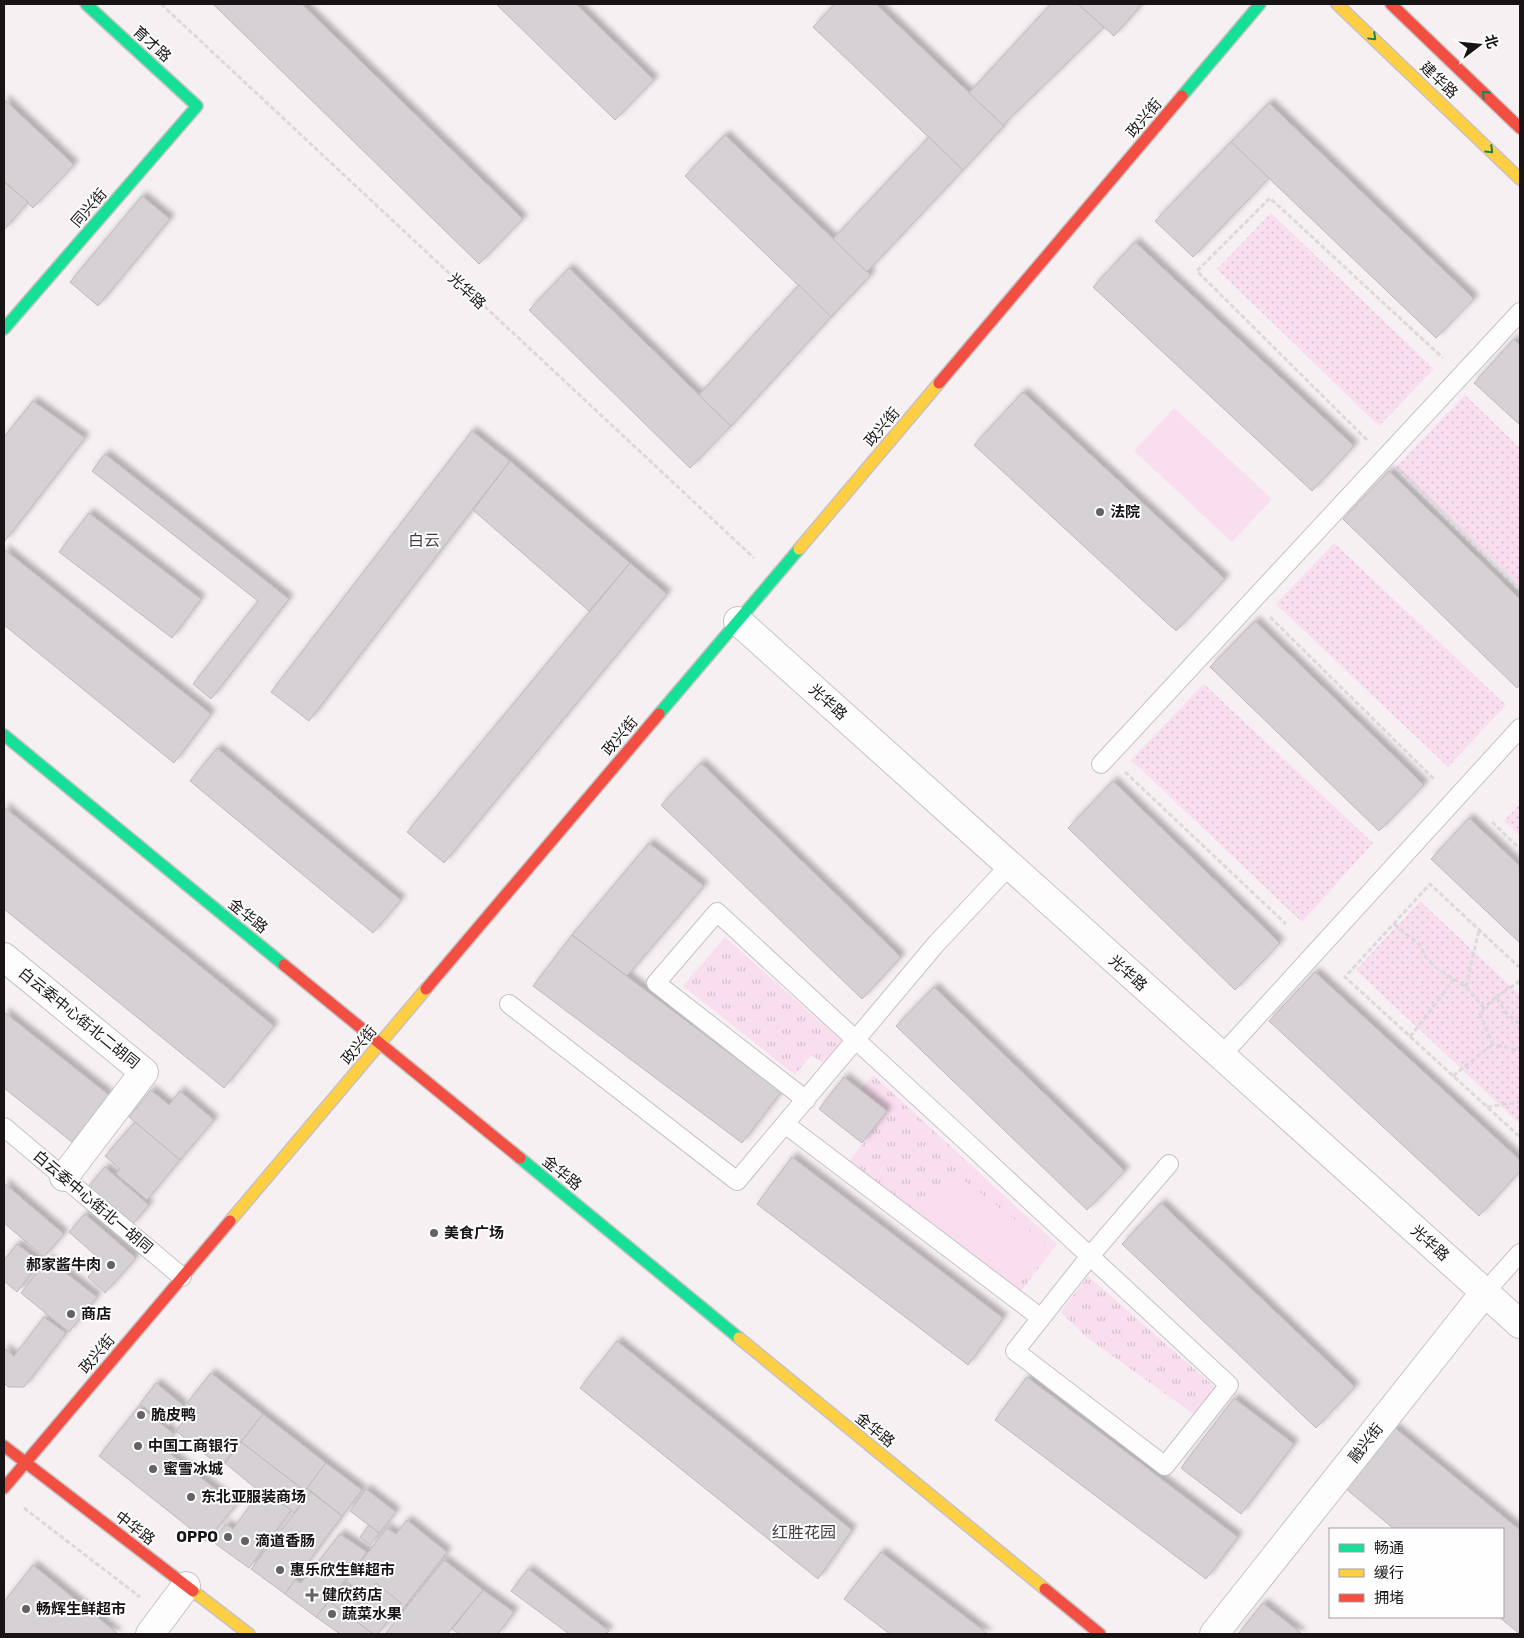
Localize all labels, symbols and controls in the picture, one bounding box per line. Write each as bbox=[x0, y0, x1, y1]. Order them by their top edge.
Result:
north arrow bbox=[1454, 20, 1504, 70]
street label: 育才路 bbox=[129, 22, 175, 66]
one-way arrow bbox=[1367, 31, 1376, 40]
text: 北 bbox=[1481, 32, 1501, 51]
street label: 建华路 bbox=[1417, 58, 1461, 102]
one-way arrow bbox=[1482, 91, 1491, 100]
street label: 政兴街 bbox=[1123, 95, 1165, 141]
one-way arrow bbox=[1484, 144, 1493, 153]
street label: 同兴街 bbox=[67, 185, 111, 231]
street label: 光华路 bbox=[444, 269, 490, 313]
street label: 政兴街 bbox=[861, 404, 903, 450]
place label: 法院 bbox=[1110, 503, 1140, 521]
marker: 法院 bbox=[1094, 506, 1106, 518]
district label: 白云 bbox=[408, 531, 440, 550]
street label: 光华路 bbox=[805, 680, 851, 724]
street label: 政兴街 bbox=[599, 713, 641, 759]
street label: 金华路 bbox=[225, 895, 271, 937]
street label: 光华路 bbox=[1105, 951, 1151, 995]
street label: 白云委中心街北二胡同 bbox=[15, 964, 143, 1072]
street label: 政兴街 bbox=[338, 1022, 380, 1068]
street label: 白云委中心街北一胡同 bbox=[30, 1147, 156, 1257]
street label: 金华路 bbox=[539, 1152, 585, 1194]
street label: 光华路 bbox=[1407, 1221, 1453, 1265]
place label: 美食广场 bbox=[444, 1224, 504, 1242]
marker: 美食广场 bbox=[428, 1227, 440, 1239]
place label: 郝家酱牛肉 bbox=[26, 1256, 101, 1274]
marker: 郝家酱牛肉 bbox=[105, 1259, 117, 1271]
place label: 商店 bbox=[81, 1305, 111, 1323]
marker: 商店 bbox=[65, 1308, 77, 1320]
street label: 政兴街 bbox=[76, 1331, 118, 1377]
place label: 脆皮鸭 bbox=[151, 1406, 196, 1424]
marker: 脆皮鸭 bbox=[135, 1409, 147, 1421]
street label: 金华路 bbox=[852, 1409, 898, 1451]
street label: 融兴街 bbox=[1345, 1420, 1387, 1466]
place label: 中国工商银行 bbox=[148, 1437, 238, 1455]
marker: 中国工商银行 bbox=[132, 1440, 144, 1452]
place label: 蜜雪冰城 bbox=[163, 1460, 223, 1478]
marker: 蜜雪冰城 bbox=[147, 1463, 159, 1475]
place label: 东北亚服装商场 bbox=[201, 1488, 306, 1506]
marker: 东北亚服装商场 bbox=[185, 1491, 197, 1503]
street label: 中华路 bbox=[112, 1507, 158, 1549]
district label: 红胜花园 bbox=[772, 1523, 836, 1542]
place label: OPPO bbox=[176, 1528, 218, 1546]
legend bbox=[1329, 1528, 1504, 1618]
marker: OPPO bbox=[222, 1531, 234, 1543]
place label: 滴道香肠 bbox=[255, 1532, 315, 1550]
marker: 滴道香肠 bbox=[239, 1535, 251, 1547]
text: 畅通 bbox=[1374, 1539, 1404, 1557]
place label: 惠乐欣生鲜超市 bbox=[290, 1561, 395, 1579]
marker: 惠乐欣生鲜超市 bbox=[274, 1564, 286, 1576]
text: 缓行 bbox=[1374, 1564, 1404, 1582]
place label: 健欣药店 bbox=[322, 1586, 382, 1604]
marker: 健欣药店 bbox=[306, 1589, 318, 1601]
text: 拥堵 bbox=[1374, 1589, 1404, 1607]
place label: 畅辉生鲜超市 bbox=[36, 1600, 126, 1618]
marker: 畅辉生鲜超市 bbox=[20, 1603, 32, 1615]
place label: 蔬菜水果 bbox=[342, 1605, 402, 1623]
marker: 蔬菜水果 bbox=[326, 1608, 338, 1620]

